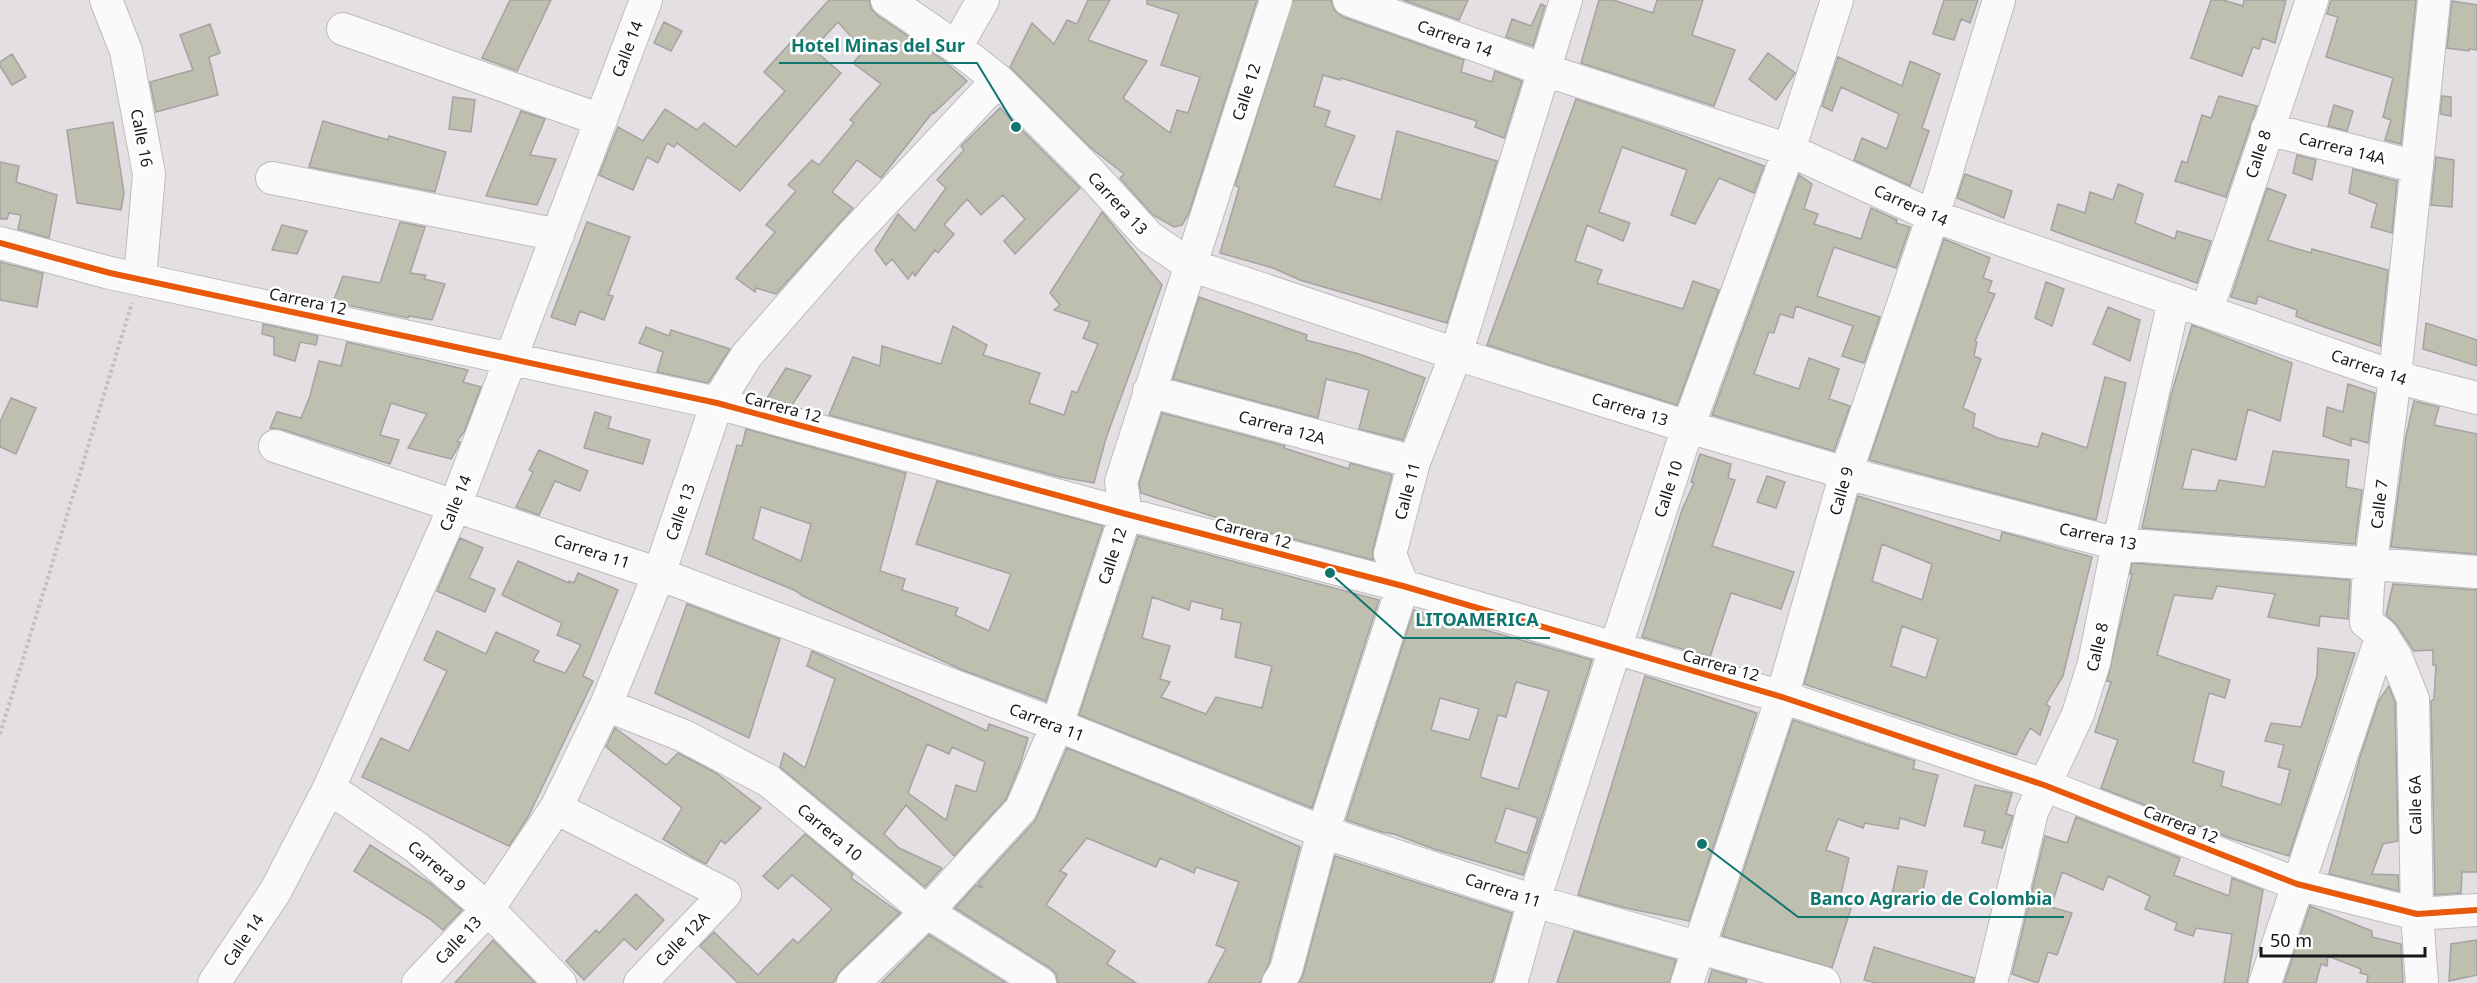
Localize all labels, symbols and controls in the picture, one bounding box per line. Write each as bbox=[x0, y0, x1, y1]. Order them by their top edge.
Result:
street label: Carrera 14 bbox=[1414, 14, 1496, 62]
street label: Calle 14 bbox=[606, 18, 648, 80]
callout: Hotel Minas del Sur bbox=[779, 27, 977, 63]
text: Hotel Minas del Sur bbox=[791, 33, 965, 57]
street label: Calle 12 bbox=[1226, 61, 1266, 123]
street label: Calle 16 bbox=[126, 107, 158, 169]
street label: Calle 8 bbox=[2240, 127, 2276, 181]
street label: Carrera 14A bbox=[2296, 127, 2389, 170]
street label: Carrera 13 bbox=[1083, 167, 1153, 239]
street label: Carrera 14 bbox=[1871, 179, 1951, 231]
street label: Carrera 12 bbox=[267, 282, 349, 320]
street label: Carrera 14 bbox=[2328, 344, 2410, 390]
street label: Carrera 12 bbox=[742, 386, 824, 428]
street label: Carrera 13 bbox=[1589, 387, 1671, 431]
street label: Carrera 12A bbox=[1236, 405, 1329, 449]
street label: Calle 10 bbox=[1648, 458, 1688, 520]
street label: Calle 11 bbox=[1389, 460, 1425, 522]
street label: Calle 9 bbox=[1824, 464, 1858, 518]
street label: Calle 14 bbox=[434, 472, 476, 534]
street label: Calle 7 bbox=[2365, 478, 2393, 530]
street label: Calle 13 bbox=[660, 481, 700, 543]
street label: Carrera 12 bbox=[1212, 512, 1294, 554]
street label: Carrera 13 bbox=[2057, 517, 2139, 555]
street label: Calle 12 bbox=[1092, 525, 1132, 587]
street label: Carrera 11 bbox=[551, 528, 633, 574]
callout: LITOAMERICA bbox=[1403, 602, 1550, 638]
text: LITOAMERICA bbox=[1415, 607, 1539, 631]
street label: Calle 8 bbox=[2081, 620, 2113, 674]
street label: Carrera 12 bbox=[1680, 644, 1762, 686]
street label: Carrera 11 bbox=[1006, 698, 1088, 746]
street label: Calle 6A bbox=[2403, 774, 2427, 835]
street label: Carrera 10 bbox=[793, 798, 867, 866]
street label: Carrera 12 bbox=[2140, 800, 2222, 848]
street label: Carrera 9 bbox=[403, 835, 471, 897]
street label: Carrera 11 bbox=[1462, 867, 1544, 913]
callout: Banco Agrario de Colombia bbox=[1798, 881, 2064, 917]
text: Banco Agrario de Colombia bbox=[1810, 886, 2052, 910]
street label: Calle 12A bbox=[650, 906, 714, 971]
street label: Calle 14 bbox=[217, 909, 269, 971]
street label: Calle 13 bbox=[430, 911, 486, 969]
scale bar bbox=[2261, 920, 2424, 958]
text: 50 m bbox=[2270, 928, 2312, 952]

